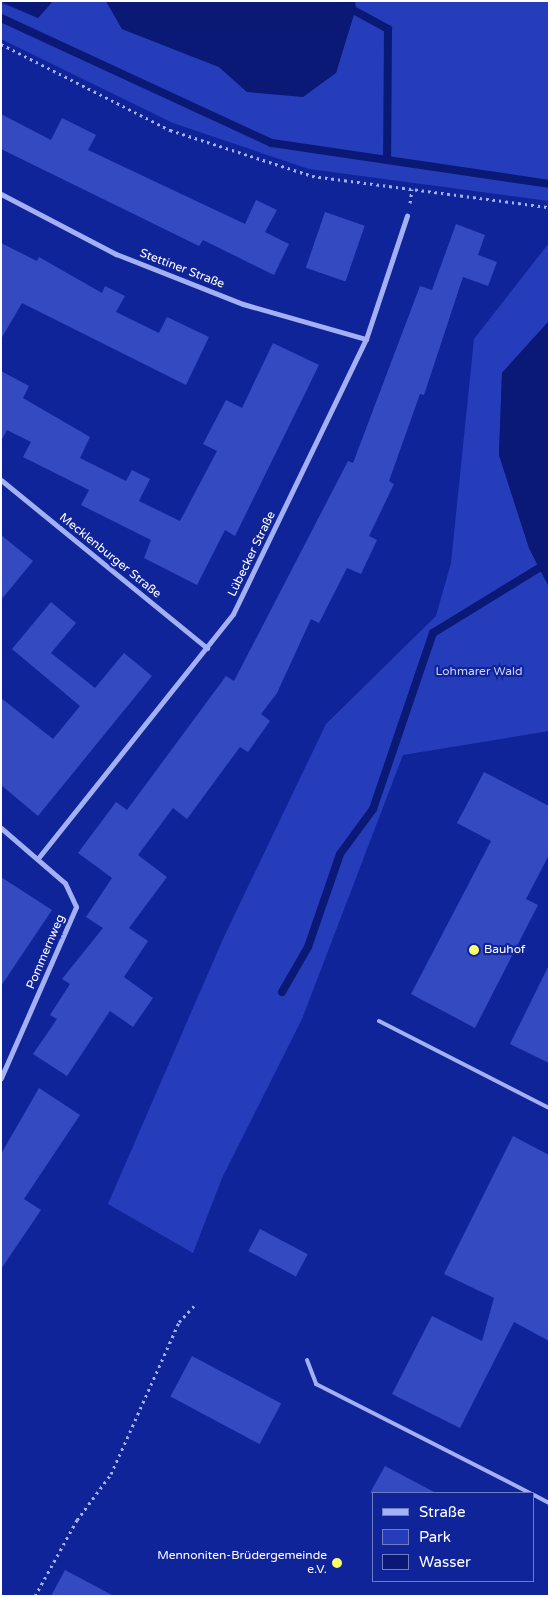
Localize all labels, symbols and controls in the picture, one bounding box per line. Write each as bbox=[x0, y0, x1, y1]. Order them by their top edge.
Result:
street label: Stettiner Straße bbox=[138, 246, 226, 292]
street label: Lübecker Straße bbox=[225, 509, 279, 599]
street label: Mecklenburger Straße bbox=[56, 511, 164, 601]
park label: Lohmarer Wald bbox=[435, 665, 523, 679]
street label: Pommernweg bbox=[24, 913, 68, 991]
place label: Bauhof bbox=[484, 943, 525, 957]
marker: Bauhof bbox=[468, 944, 480, 956]
legend bbox=[372, 1492, 535, 1582]
text: Straße bbox=[419, 1503, 465, 1521]
text: Park bbox=[419, 1528, 451, 1546]
place label: Mennoniten-Brüdergemeinde e.V. bbox=[157, 1549, 327, 1577]
text: Wasser bbox=[419, 1553, 471, 1571]
marker: Mennoniten-Brüdergemeinde e.V. bbox=[331, 1557, 343, 1569]

